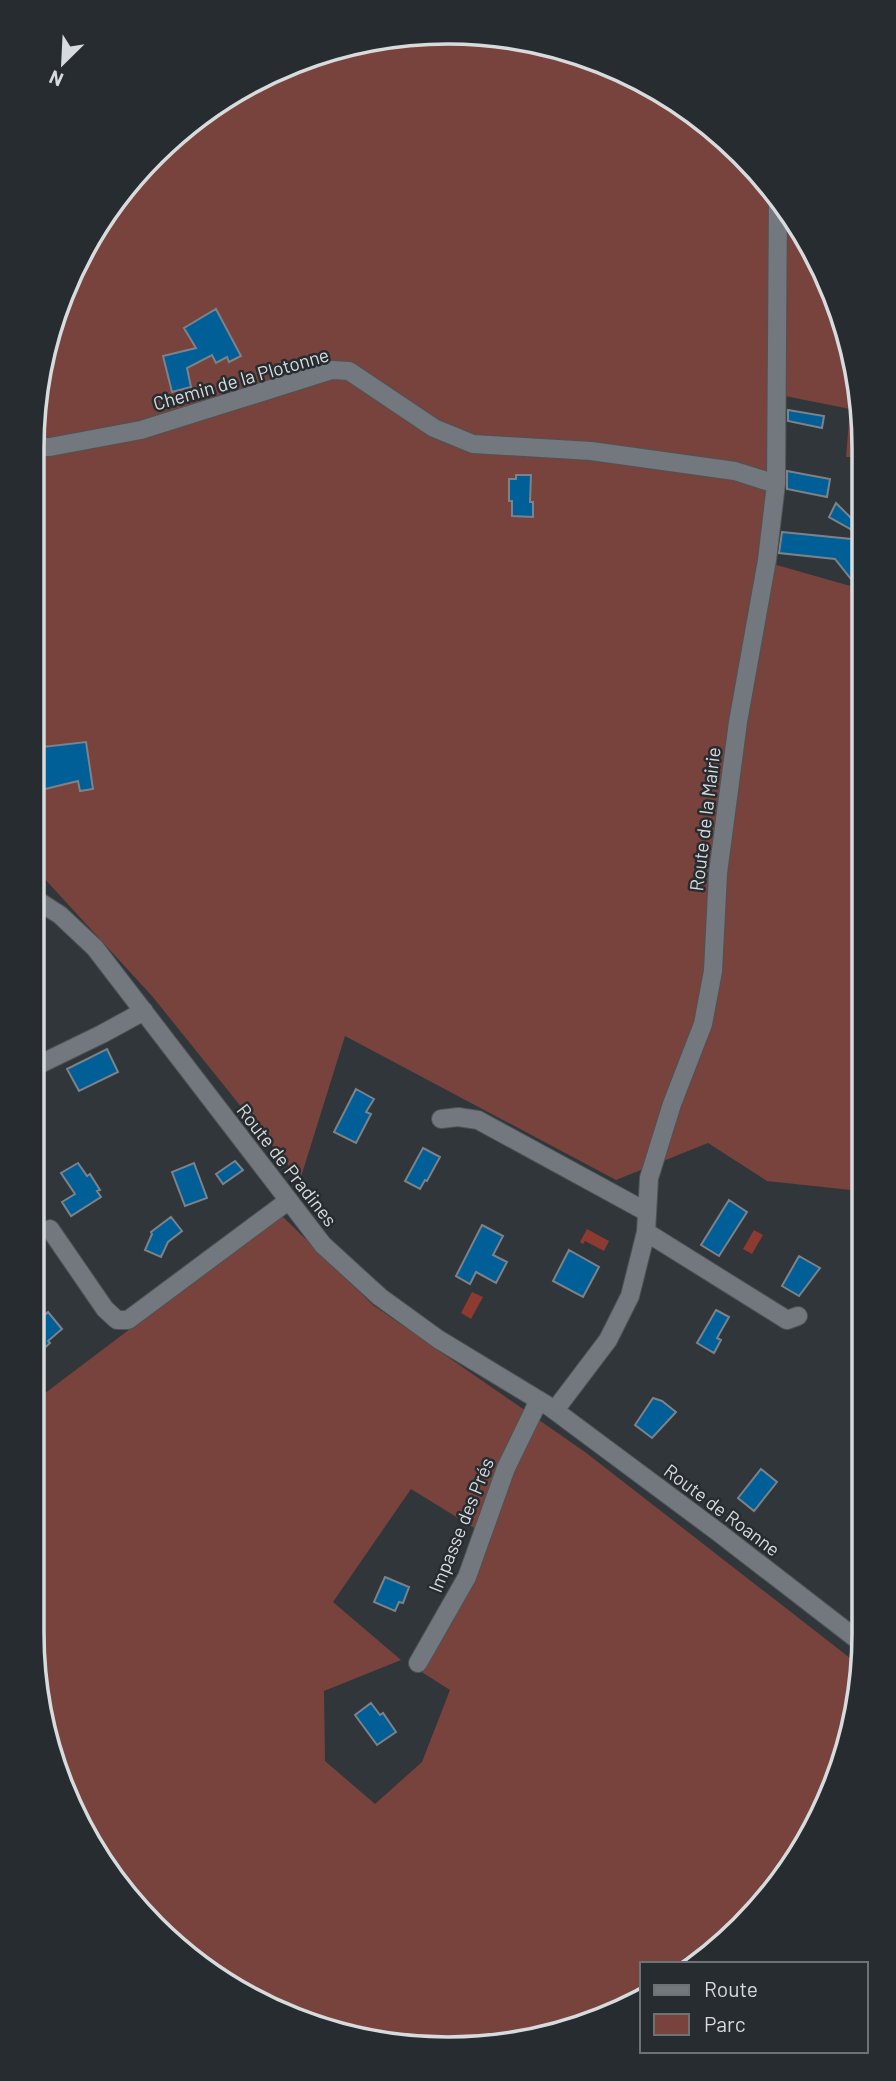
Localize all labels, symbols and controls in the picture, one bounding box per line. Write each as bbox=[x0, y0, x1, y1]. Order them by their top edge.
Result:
north arrow bbox=[28, 28, 98, 98]
text: N bbox=[45, 66, 66, 92]
street label: Chemin de la Plotonne bbox=[150, 342, 331, 415]
street label: Route de la Mairie bbox=[684, 746, 725, 892]
street label: Route de Pradines bbox=[232, 1099, 342, 1231]
street label: Impasse des Prés bbox=[423, 1454, 498, 1596]
street label: Route de Roanne bbox=[660, 1459, 785, 1561]
legend bbox=[640, 1962, 868, 2053]
text: Route bbox=[704, 1976, 758, 2001]
text: Parc bbox=[704, 2011, 746, 2036]

